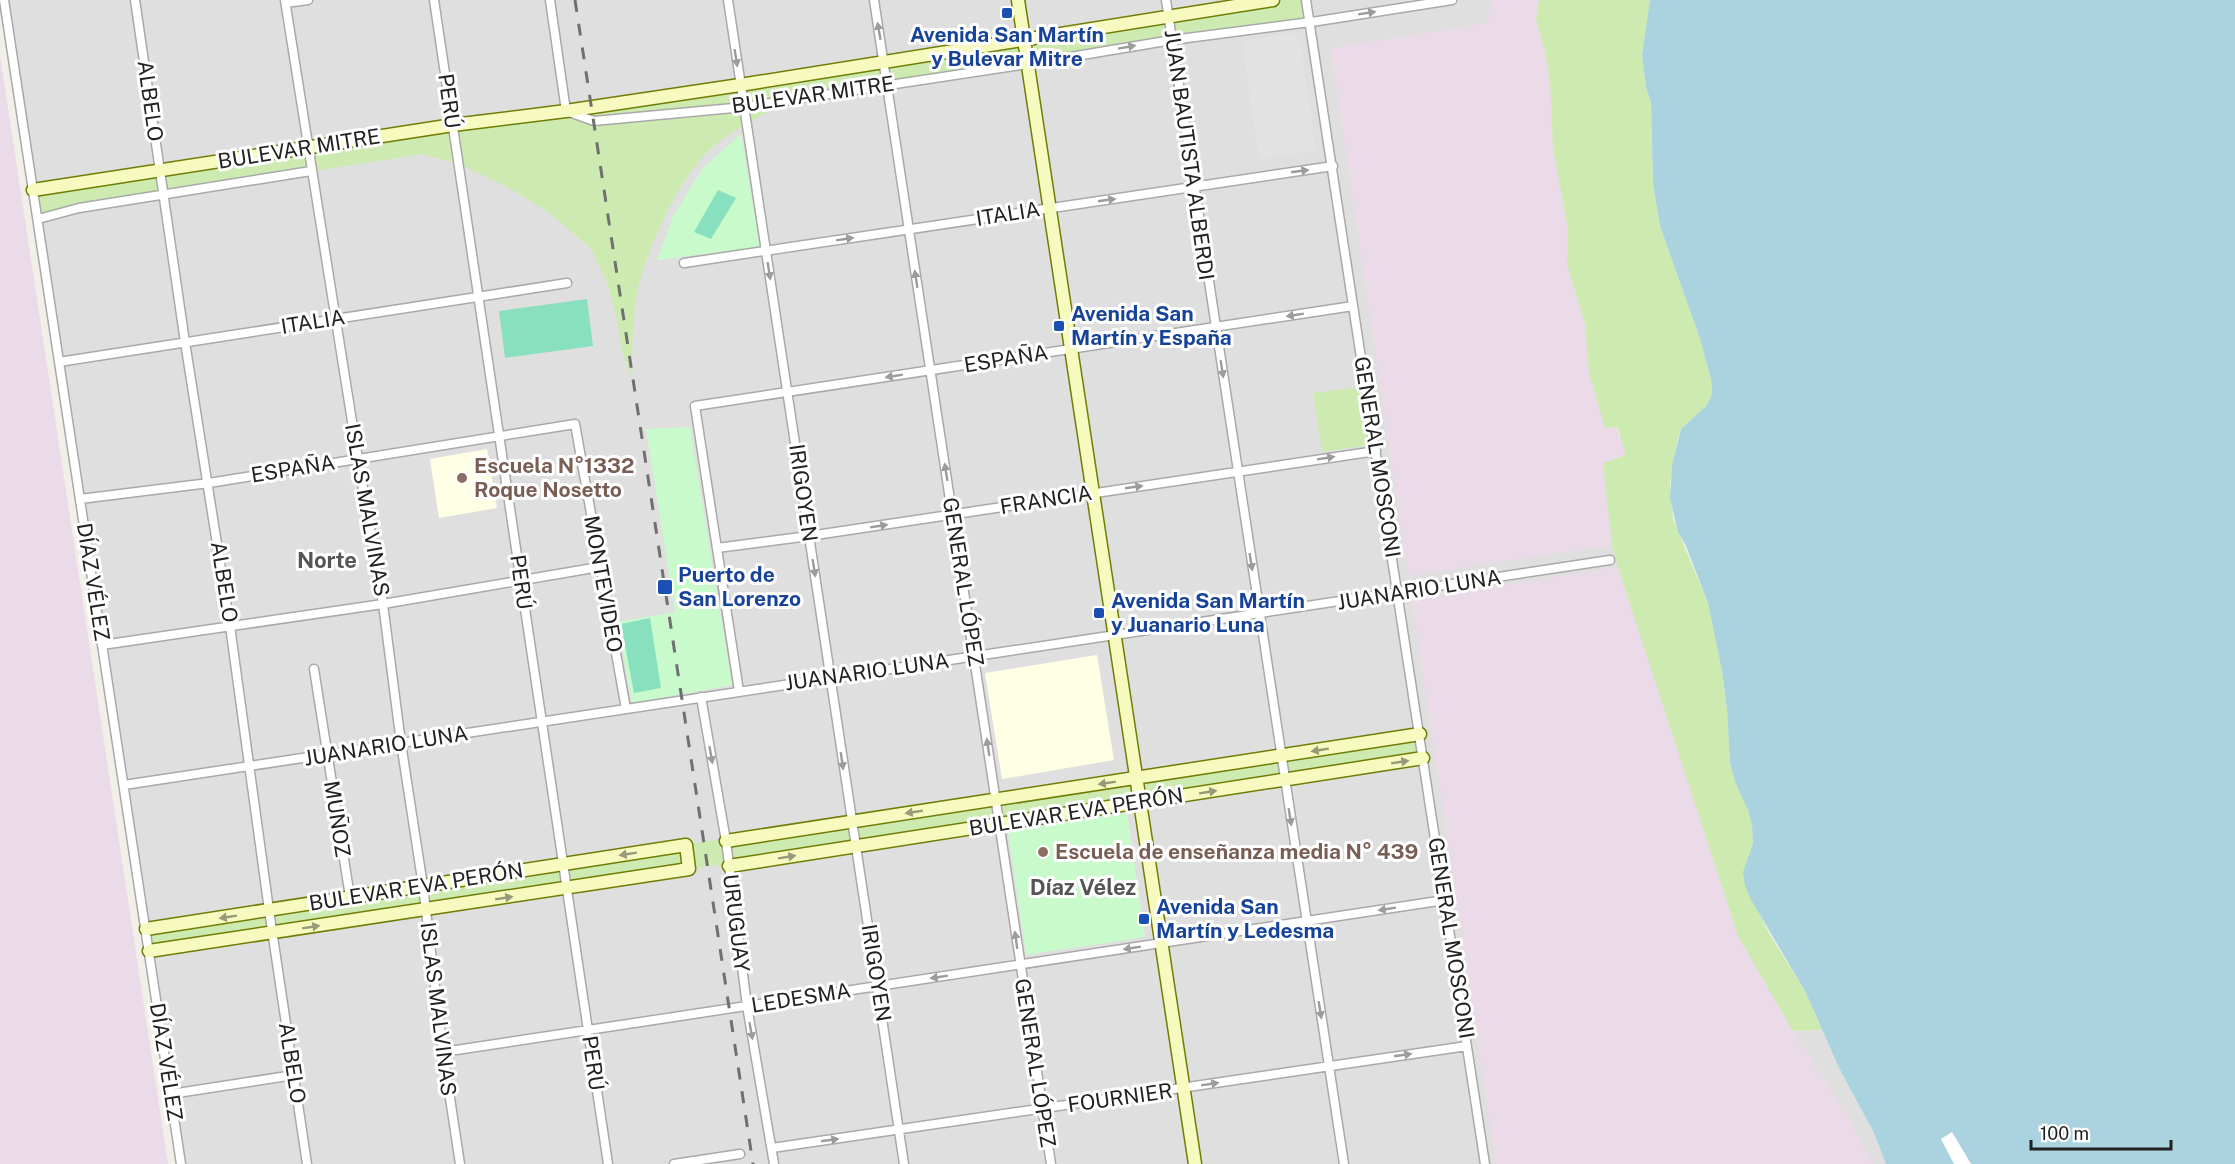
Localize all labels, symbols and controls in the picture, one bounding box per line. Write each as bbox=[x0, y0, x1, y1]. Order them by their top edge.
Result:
marker: Avenida San Martín y Bulevar Mitre bbox=[1000, 6, 1014, 20]
one-way arrow bbox=[1358, 9, 1377, 18]
one-way arrow bbox=[874, 21, 883, 40]
place label: Avenida San Martín y Bulevar Mitre bbox=[910, 22, 1104, 71]
street label: JUAN BAUTISTA ALBERDI bbox=[1160, 28, 1219, 282]
one-way arrow bbox=[1118, 42, 1137, 51]
one-way arrow bbox=[732, 48, 741, 67]
street label: ALBELO bbox=[132, 59, 169, 143]
street label: BULEVAR MITRE bbox=[730, 71, 896, 118]
street label: PERÚ bbox=[433, 72, 466, 130]
street label: BULEVAR MITRE bbox=[216, 123, 382, 174]
one-way arrow bbox=[1291, 166, 1310, 175]
one-way arrow bbox=[1098, 195, 1117, 204]
street label: ITALIA bbox=[974, 196, 1042, 231]
one-way arrow bbox=[835, 234, 854, 243]
one-way arrow bbox=[765, 262, 774, 281]
one-way arrow bbox=[912, 269, 921, 288]
place label: Avenida San Martín y España bbox=[1071, 301, 1232, 350]
street label: ITALIA bbox=[279, 304, 347, 339]
one-way arrow bbox=[1285, 311, 1304, 320]
marker: Avenida San Martín y España bbox=[1052, 319, 1066, 333]
street label: ESPAÑA bbox=[962, 340, 1050, 377]
street label: GENERAL MOSCONI bbox=[1349, 355, 1406, 559]
one-way arrow bbox=[1217, 360, 1226, 379]
one-way arrow bbox=[885, 371, 904, 380]
street label: ISLAS MALVINAS bbox=[340, 422, 395, 598]
street label: IRIGOYEN bbox=[784, 443, 823, 543]
street label: ESPAÑA bbox=[249, 450, 337, 487]
place label: Escuela N°1332 Roque Nosetto bbox=[474, 453, 634, 502]
one-way arrow bbox=[1317, 454, 1336, 463]
one-way arrow bbox=[941, 462, 950, 481]
marker: Escuela N°1332 Roque Nosetto bbox=[455, 471, 469, 485]
street label: FRANCIA bbox=[998, 480, 1094, 519]
one-way arrow bbox=[1124, 482, 1143, 491]
street label: GENERAL LÓPEZ bbox=[938, 496, 989, 668]
street label: MONTEVIDEO bbox=[579, 514, 628, 654]
street label: DÍAZ VÉLEZ bbox=[72, 521, 115, 643]
one-way arrow bbox=[869, 521, 888, 530]
street label: ALBELO bbox=[206, 540, 243, 624]
district label: Norte bbox=[297, 547, 357, 573]
street label: PERÚ bbox=[505, 553, 538, 611]
one-way arrow bbox=[1247, 553, 1256, 572]
one-way arrow bbox=[810, 559, 819, 578]
place label: Puerto de San Lorenzo bbox=[678, 562, 801, 611]
street label: JUANARIO LUNA bbox=[1335, 564, 1503, 615]
marker: Puerto de San Lorenzo bbox=[656, 578, 674, 596]
place label: Avenida San Martín y Juanario Luna bbox=[1111, 588, 1305, 637]
marker: Avenida San Martín y Juanario Luna bbox=[1092, 606, 1106, 620]
street label: JUANARIO LUNA bbox=[783, 648, 951, 695]
street label: JUANARIO LUNA bbox=[302, 720, 470, 771]
one-way arrow bbox=[983, 738, 992, 757]
one-way arrow bbox=[707, 745, 716, 764]
one-way arrow bbox=[1311, 745, 1330, 754]
one-way arrow bbox=[838, 751, 847, 770]
one-way arrow bbox=[1391, 757, 1410, 766]
one-way arrow bbox=[1097, 778, 1116, 787]
street label: MUÑOZ bbox=[319, 779, 356, 859]
street label: BULEVAR EVA PERÓN bbox=[967, 782, 1185, 841]
one-way arrow bbox=[1198, 787, 1217, 796]
one-way arrow bbox=[904, 808, 923, 817]
one-way arrow bbox=[1285, 808, 1294, 827]
street label: GENERAL MOSCONI bbox=[1423, 836, 1480, 1040]
place label: Escuela de enseñanza media N° 439 bbox=[1055, 839, 1418, 864]
marker: Escuela de enseñanza media N° 439 bbox=[1036, 845, 1050, 859]
one-way arrow bbox=[618, 850, 637, 859]
one-way arrow bbox=[777, 852, 796, 861]
street label: BULEVAR EVA PERÓN bbox=[307, 857, 525, 916]
street label: URUGUAY bbox=[718, 872, 755, 974]
district label: Díaz Vélez bbox=[1030, 874, 1136, 900]
one-way arrow bbox=[494, 893, 513, 902]
place label: Avenida San Martín y Ledesma bbox=[1156, 894, 1334, 943]
one-way arrow bbox=[1378, 905, 1397, 914]
one-way arrow bbox=[218, 912, 237, 921]
marker: Avenida San Martín y Ledesma bbox=[1137, 912, 1151, 926]
street label: ISLAS MALVINAS bbox=[415, 921, 462, 1097]
one-way arrow bbox=[301, 922, 320, 931]
street label: IRIGOYEN bbox=[856, 922, 897, 1023]
one-way arrow bbox=[1012, 931, 1021, 950]
one-way arrow bbox=[1122, 943, 1141, 952]
one-way arrow bbox=[930, 973, 949, 982]
street label: LEDESMA bbox=[749, 977, 853, 1018]
street label: GENERAL LÓPEZ bbox=[1010, 977, 1061, 1149]
one-way arrow bbox=[1316, 1000, 1325, 1019]
street label: DÍAZ VÉLEZ bbox=[145, 1001, 188, 1123]
street label: ALBELO bbox=[274, 1021, 311, 1105]
one-way arrow bbox=[747, 1021, 756, 1040]
street label: PERÚ bbox=[577, 1034, 610, 1092]
one-way arrow bbox=[1393, 1051, 1412, 1060]
street label: FOURNIER bbox=[1066, 1078, 1174, 1117]
one-way arrow bbox=[1200, 1080, 1219, 1089]
scale bar bbox=[2031, 1113, 2170, 1151]
text: 100 m bbox=[2040, 1123, 2089, 1144]
one-way arrow bbox=[820, 1135, 839, 1144]

